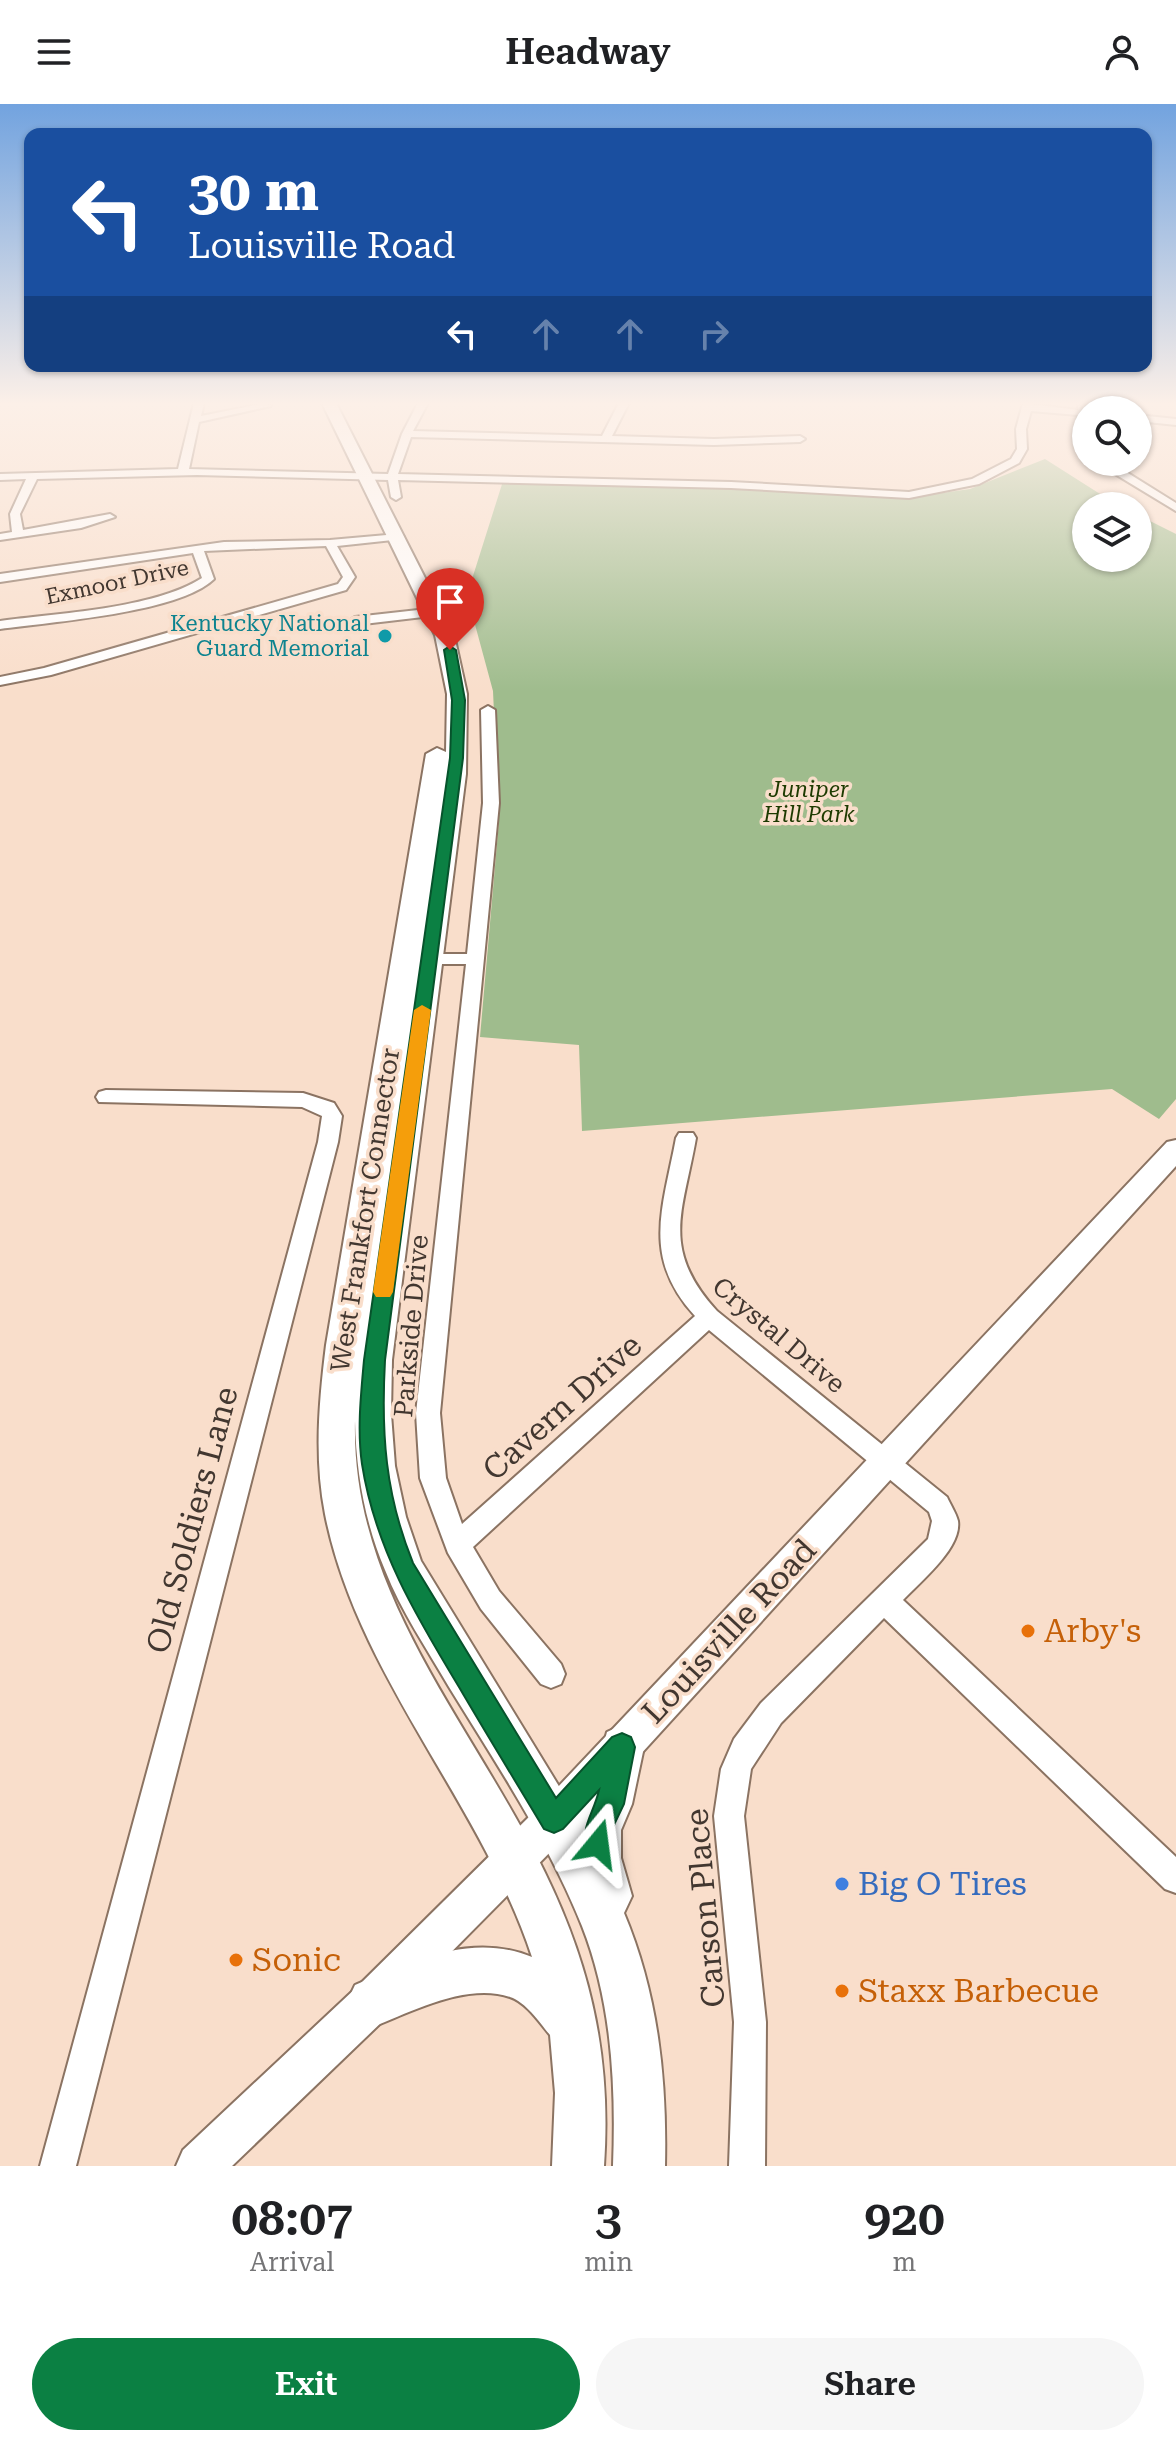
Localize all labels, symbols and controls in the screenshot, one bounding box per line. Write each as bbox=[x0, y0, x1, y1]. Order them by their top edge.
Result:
icon: menu bbox=[32, 30, 76, 74]
icon: person bbox=[1100, 30, 1144, 74]
text: Headway bbox=[505, 31, 671, 73]
text: 30 m bbox=[188, 158, 319, 224]
icon: left bbox=[56, 160, 160, 264]
text: Louisville Road bbox=[188, 225, 455, 267]
icon: left bbox=[440, 312, 484, 356]
icon: ahead bbox=[524, 312, 568, 356]
icon: ahead bbox=[608, 312, 652, 356]
icon: right bbox=[692, 312, 736, 356]
map controls bbox=[1072, 396, 1152, 572]
button: search bbox=[1072, 396, 1152, 476]
button: layers bbox=[1072, 492, 1152, 572]
street label: Exmoor Drive bbox=[43, 555, 191, 609]
pin bbox=[416, 568, 484, 650]
icon: arrive bbox=[428, 580, 472, 624]
place label: Kentucky National Guard Memorial bbox=[170, 611, 369, 661]
marker: Kentucky National Guard Memorial bbox=[376, 627, 394, 645]
park label: Juniper Hill Park bbox=[762, 777, 855, 827]
street label: West Frankfort Connector bbox=[325, 1046, 405, 1374]
street label: Parkside Drive bbox=[388, 1234, 434, 1418]
street label: Crystal Drive bbox=[707, 1271, 851, 1399]
street label: Cavern Drive bbox=[475, 1326, 649, 1488]
street label: Old Soldiers Lane bbox=[138, 1383, 246, 1657]
street label: Louisville Road bbox=[634, 1531, 824, 1731]
place label: Arby's bbox=[1044, 1612, 1141, 1650]
marker: Arby's bbox=[1019, 1622, 1037, 1640]
position arrow bbox=[556, 1802, 640, 1886]
street label: Carson Place bbox=[677, 1807, 733, 2009]
place label: Big O Tires bbox=[858, 1865, 1027, 1903]
marker: Big O Tires bbox=[833, 1875, 851, 1893]
place label: Sonic bbox=[252, 1941, 341, 1979]
marker: Sonic bbox=[227, 1951, 245, 1969]
place label: Staxx Barbecue bbox=[858, 1972, 1099, 2010]
marker: Staxx Barbecue bbox=[833, 1982, 851, 2000]
text: 08:07 bbox=[231, 2191, 353, 2247]
text: 3 bbox=[595, 2191, 622, 2247]
text: 920 bbox=[864, 2191, 945, 2247]
text: Arrival bbox=[250, 2247, 334, 2277]
text: min bbox=[584, 2247, 633, 2277]
text: m bbox=[893, 2247, 916, 2277]
button: Exit bbox=[32, 2338, 580, 2430]
button: Share bbox=[596, 2338, 1144, 2430]

